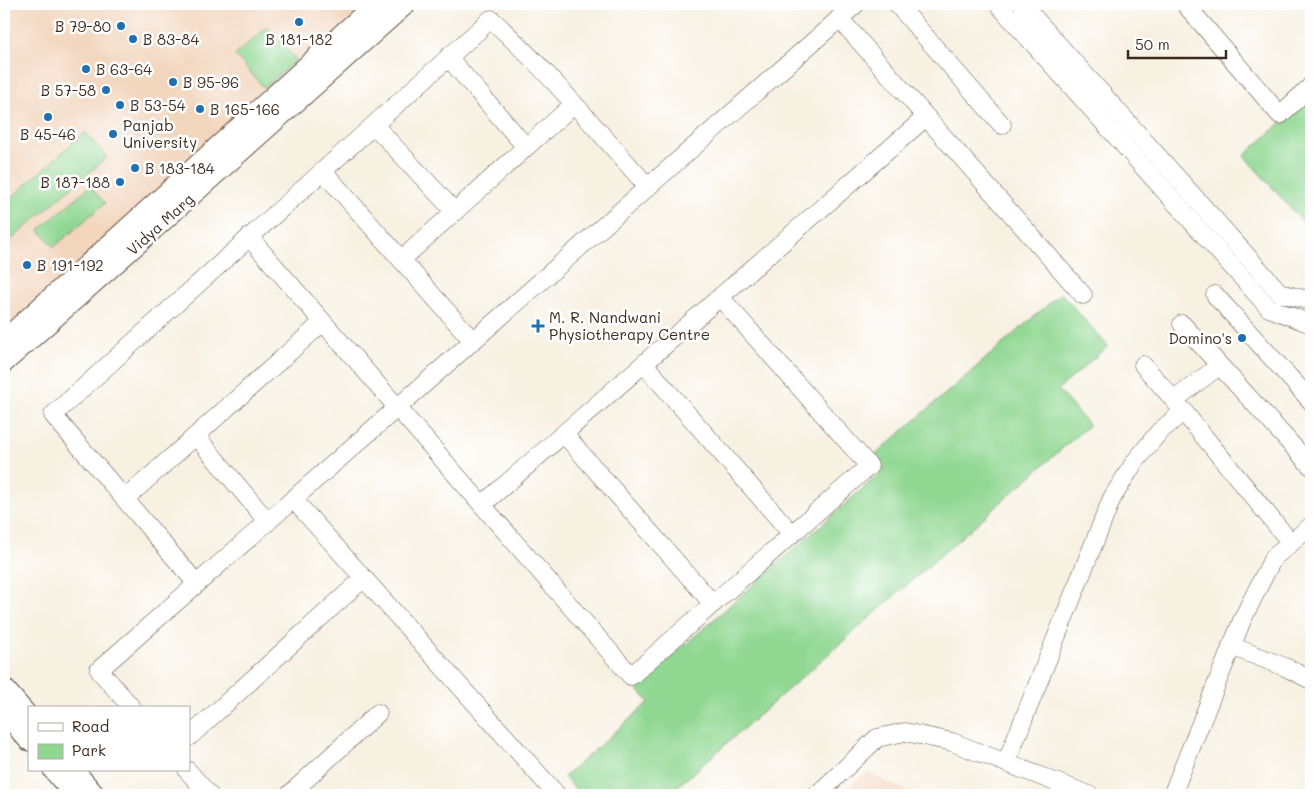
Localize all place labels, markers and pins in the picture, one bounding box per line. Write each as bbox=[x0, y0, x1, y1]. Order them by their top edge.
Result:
place label: B 79-80 bbox=[55, 16, 111, 36]
marker: B 181-182 bbox=[293, 16, 305, 28]
marker: B 79-80 bbox=[115, 20, 127, 32]
place label: B 83-84 bbox=[143, 29, 199, 49]
place label: B 181-182 bbox=[265, 29, 333, 49]
marker: B 83-84 bbox=[127, 33, 139, 45]
place label: B 63-64 bbox=[96, 59, 152, 79]
marker: B 63-64 bbox=[80, 63, 92, 75]
place label: B 95-96 bbox=[183, 72, 239, 92]
marker: B 95-96 bbox=[167, 76, 179, 88]
place label: B 57-58 bbox=[41, 80, 96, 100]
marker: B 57-58 bbox=[100, 84, 112, 96]
place label: B 53-54 bbox=[130, 95, 186, 115]
marker: B 53-54 bbox=[114, 99, 126, 111]
place label: B 165-166 bbox=[210, 99, 280, 119]
marker: B 165-166 bbox=[194, 103, 206, 115]
marker: B 45-46 bbox=[42, 111, 54, 123]
place label: Panjab University bbox=[123, 115, 197, 152]
place label: B 45-46 bbox=[20, 124, 76, 144]
marker: Panjab University bbox=[107, 128, 119, 140]
place label: B 183-184 bbox=[145, 158, 215, 178]
marker: B 183-184 bbox=[129, 162, 141, 174]
place label: B 187-188 bbox=[41, 172, 110, 192]
marker: B 187-188 bbox=[114, 176, 126, 188]
place label: B 191-192 bbox=[37, 255, 104, 275]
marker: B 191-192 bbox=[21, 259, 33, 271]
place label: M. R. Nandwani Physiotherapy Centre bbox=[549, 307, 710, 344]
marker: M. R. Nandwani Physiotherapy Centre bbox=[531, 319, 545, 333]
place label: Domino's bbox=[1168, 328, 1232, 348]
marker: Domino's bbox=[1236, 332, 1248, 344]

